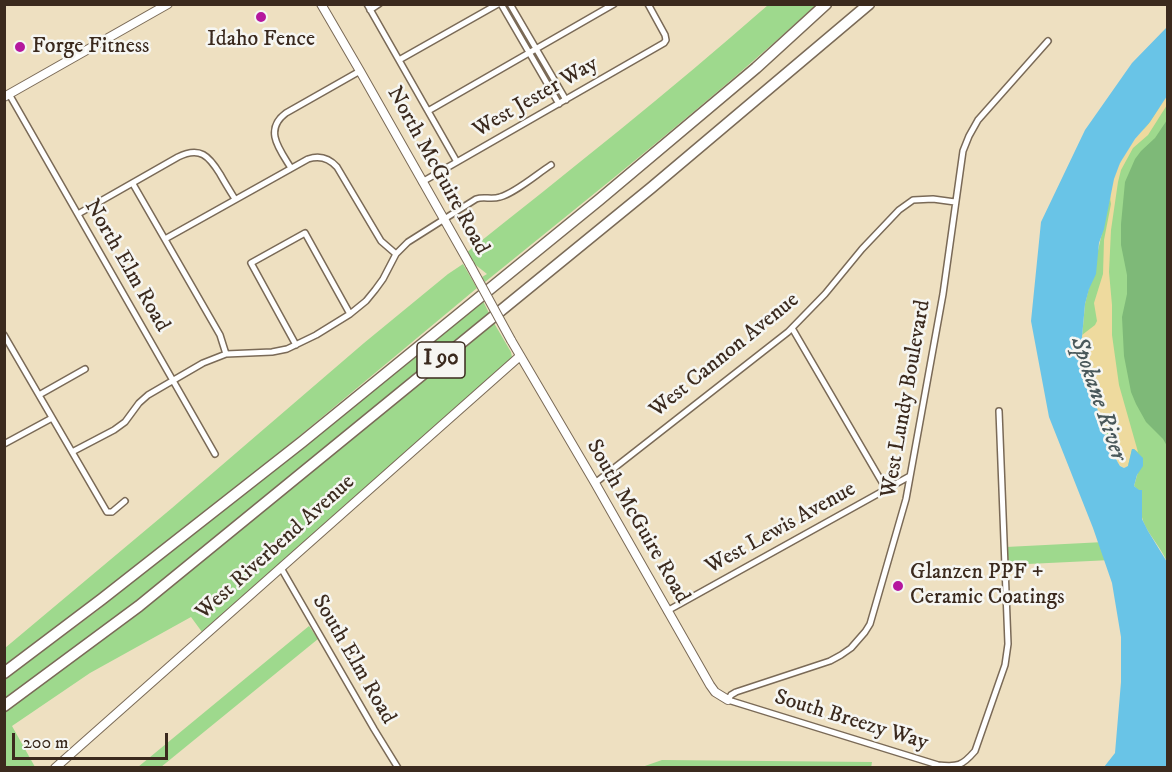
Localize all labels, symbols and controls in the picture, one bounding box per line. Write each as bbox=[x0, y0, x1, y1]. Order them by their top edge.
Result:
marker: Idaho Fence bbox=[254, 10, 268, 24]
place label: Idaho Fence bbox=[207, 27, 315, 53]
place label: Forge Fitness bbox=[32, 34, 149, 60]
marker: Forge Fitness bbox=[13, 40, 27, 54]
street label: West Jester Way bbox=[469, 52, 603, 144]
street label: North McGuire Road bbox=[380, 82, 494, 260]
street label: North Elm Road bbox=[77, 195, 175, 337]
street label: West Cannon Avenue bbox=[645, 288, 805, 424]
street label: West Lundy Boulevard bbox=[877, 298, 937, 500]
water label: Spokane River bbox=[1062, 333, 1132, 465]
road number: I 90 bbox=[417, 342, 465, 378]
street label: South McGuire Road bbox=[579, 435, 695, 609]
street label: West Riverbend Avenue bbox=[191, 470, 361, 626]
street label: West Lewis Avenue bbox=[701, 477, 861, 581]
place label: Glanzen PPF + Ceramic Coatings bbox=[910, 560, 1065, 612]
marker: Glanzen PPF + Ceramic Coatings bbox=[891, 579, 905, 593]
street label: South Elm Road bbox=[305, 591, 401, 729]
street label: South Breezy Way bbox=[771, 685, 931, 757]
scale bar bbox=[15, 721, 171, 759]
text: 200 m bbox=[23, 732, 69, 754]

